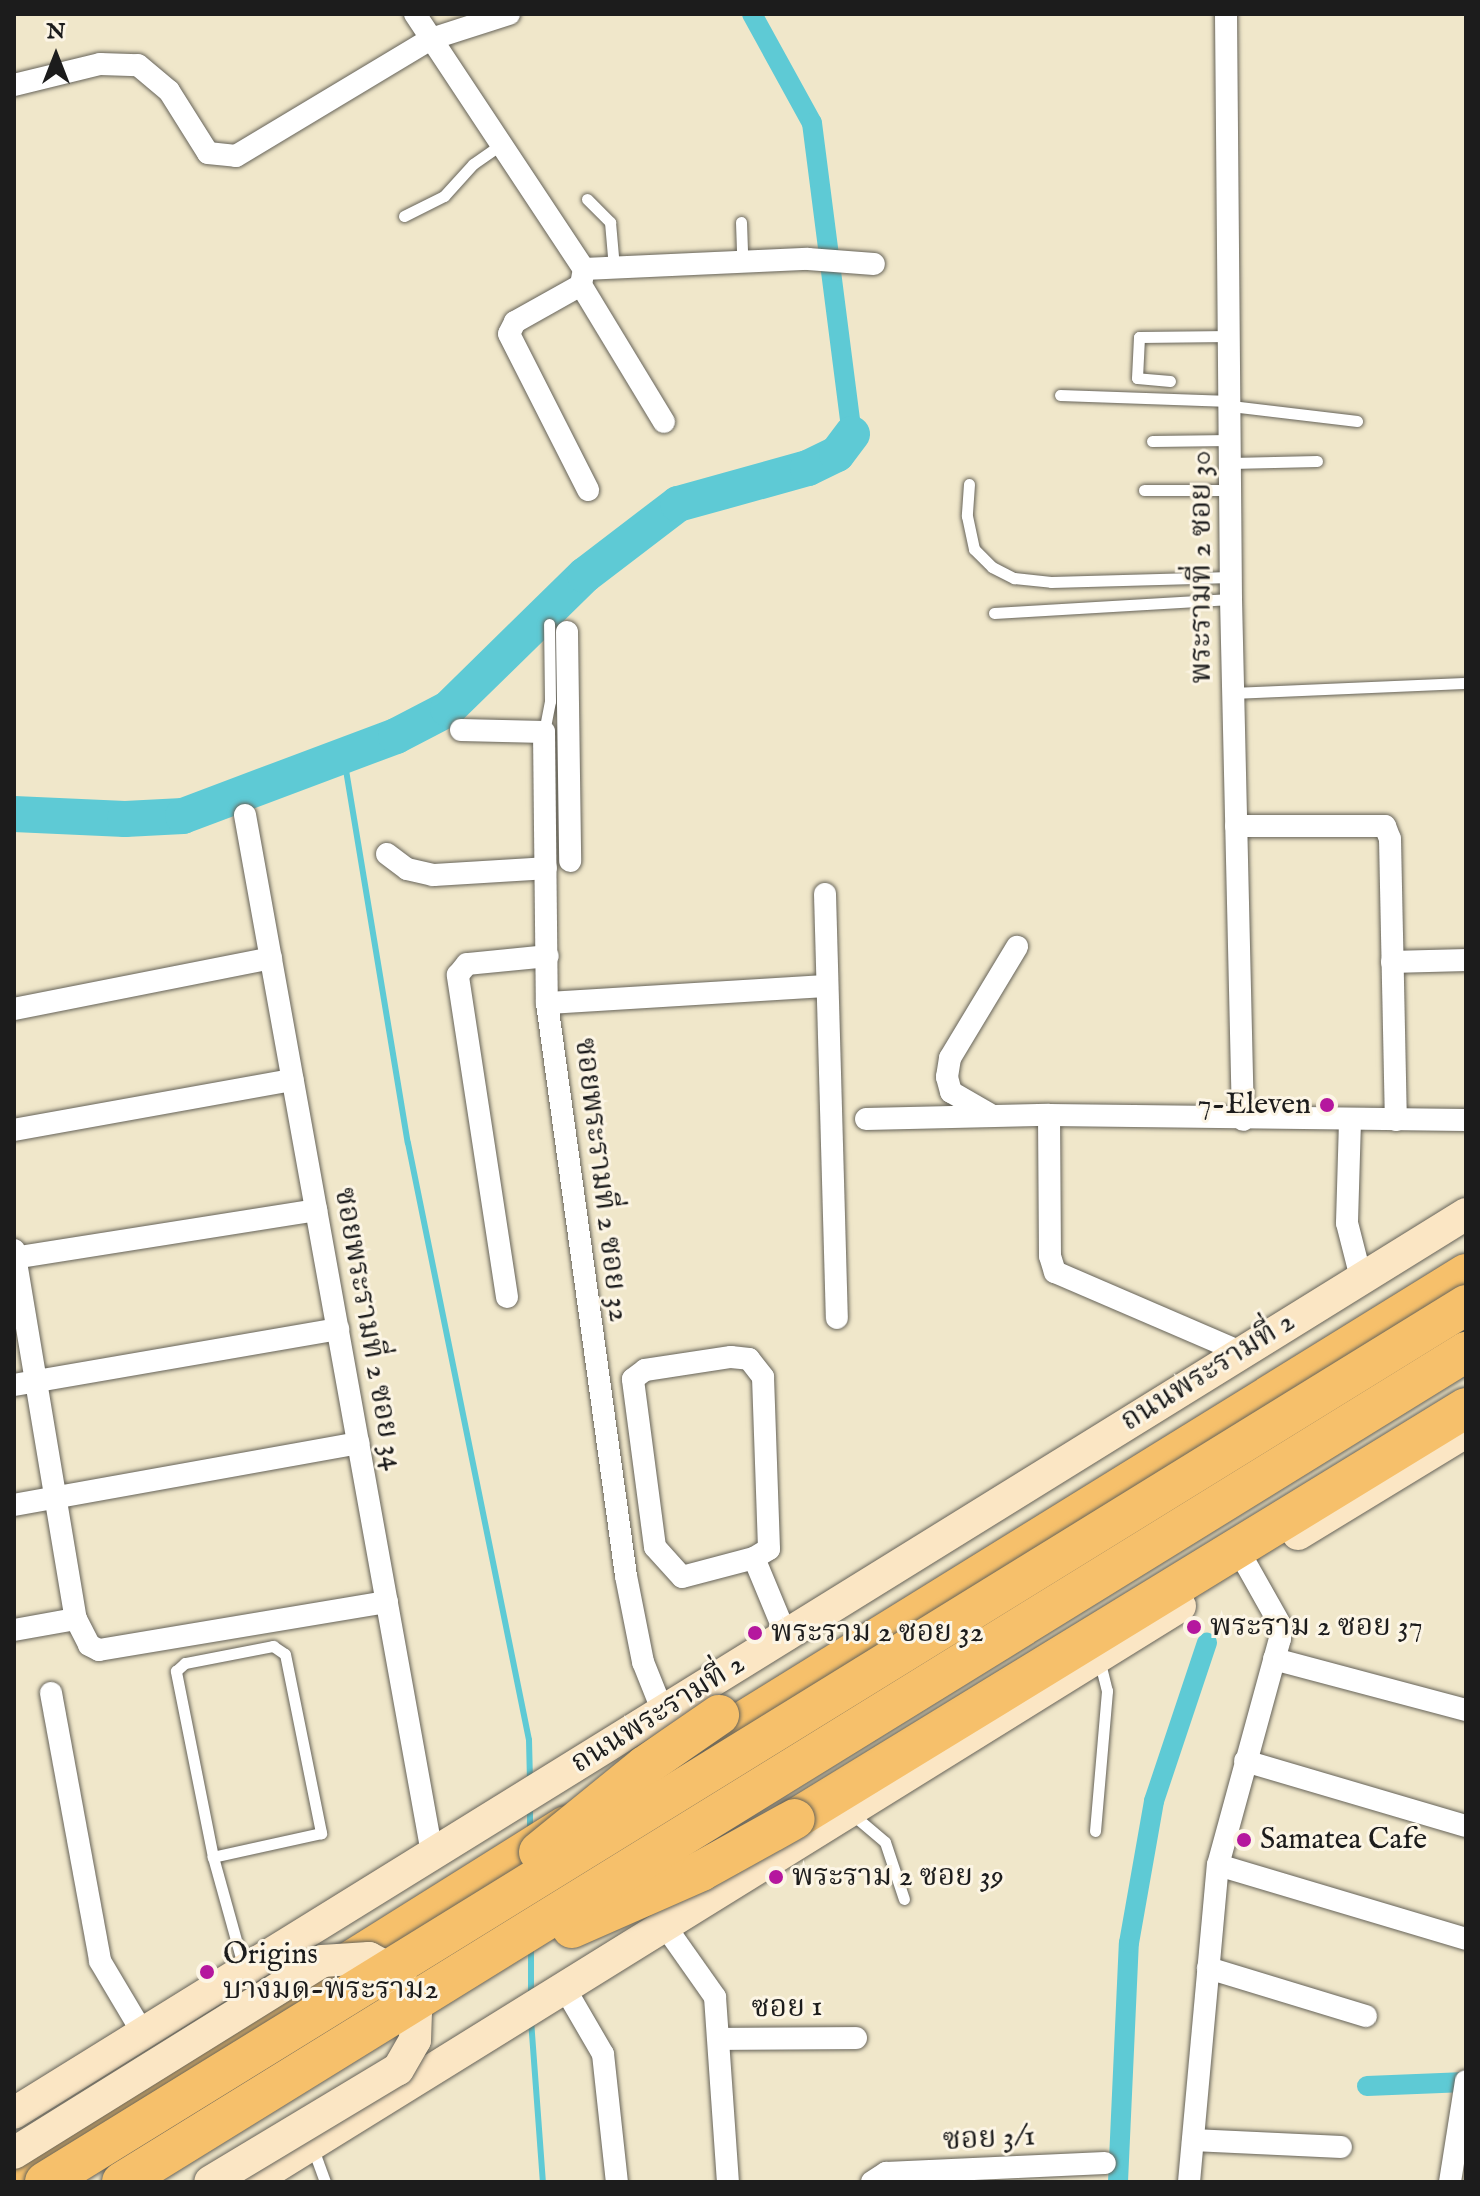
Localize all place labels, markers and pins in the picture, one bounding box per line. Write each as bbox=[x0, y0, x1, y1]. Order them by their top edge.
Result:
place label: 7-Eleven bbox=[1197, 1087, 1311, 1123]
marker: 7-Eleven bbox=[1318, 1096, 1336, 1114]
place label: พระราม 2 ซอย 37 bbox=[1210, 1609, 1423, 1645]
place label: พระราม 2 ซอย 32 bbox=[771, 1615, 984, 1651]
marker: พระราม 2 ซอย 37 bbox=[1185, 1618, 1203, 1636]
marker: พระราม 2 ซอย 32 bbox=[746, 1624, 764, 1642]
place label: Samatea Cafe bbox=[1260, 1822, 1427, 1858]
marker: Samatea Cafe bbox=[1235, 1831, 1253, 1849]
place label: พระราม 2 ซอย 39 bbox=[792, 1859, 1004, 1895]
marker: พระราม 2 ซอย 39 bbox=[767, 1868, 785, 1886]
place label: Origins บางมด-พระราม2 bbox=[223, 1937, 439, 2008]
marker: Origins บางมด-พระราม2 bbox=[198, 1963, 216, 1981]

